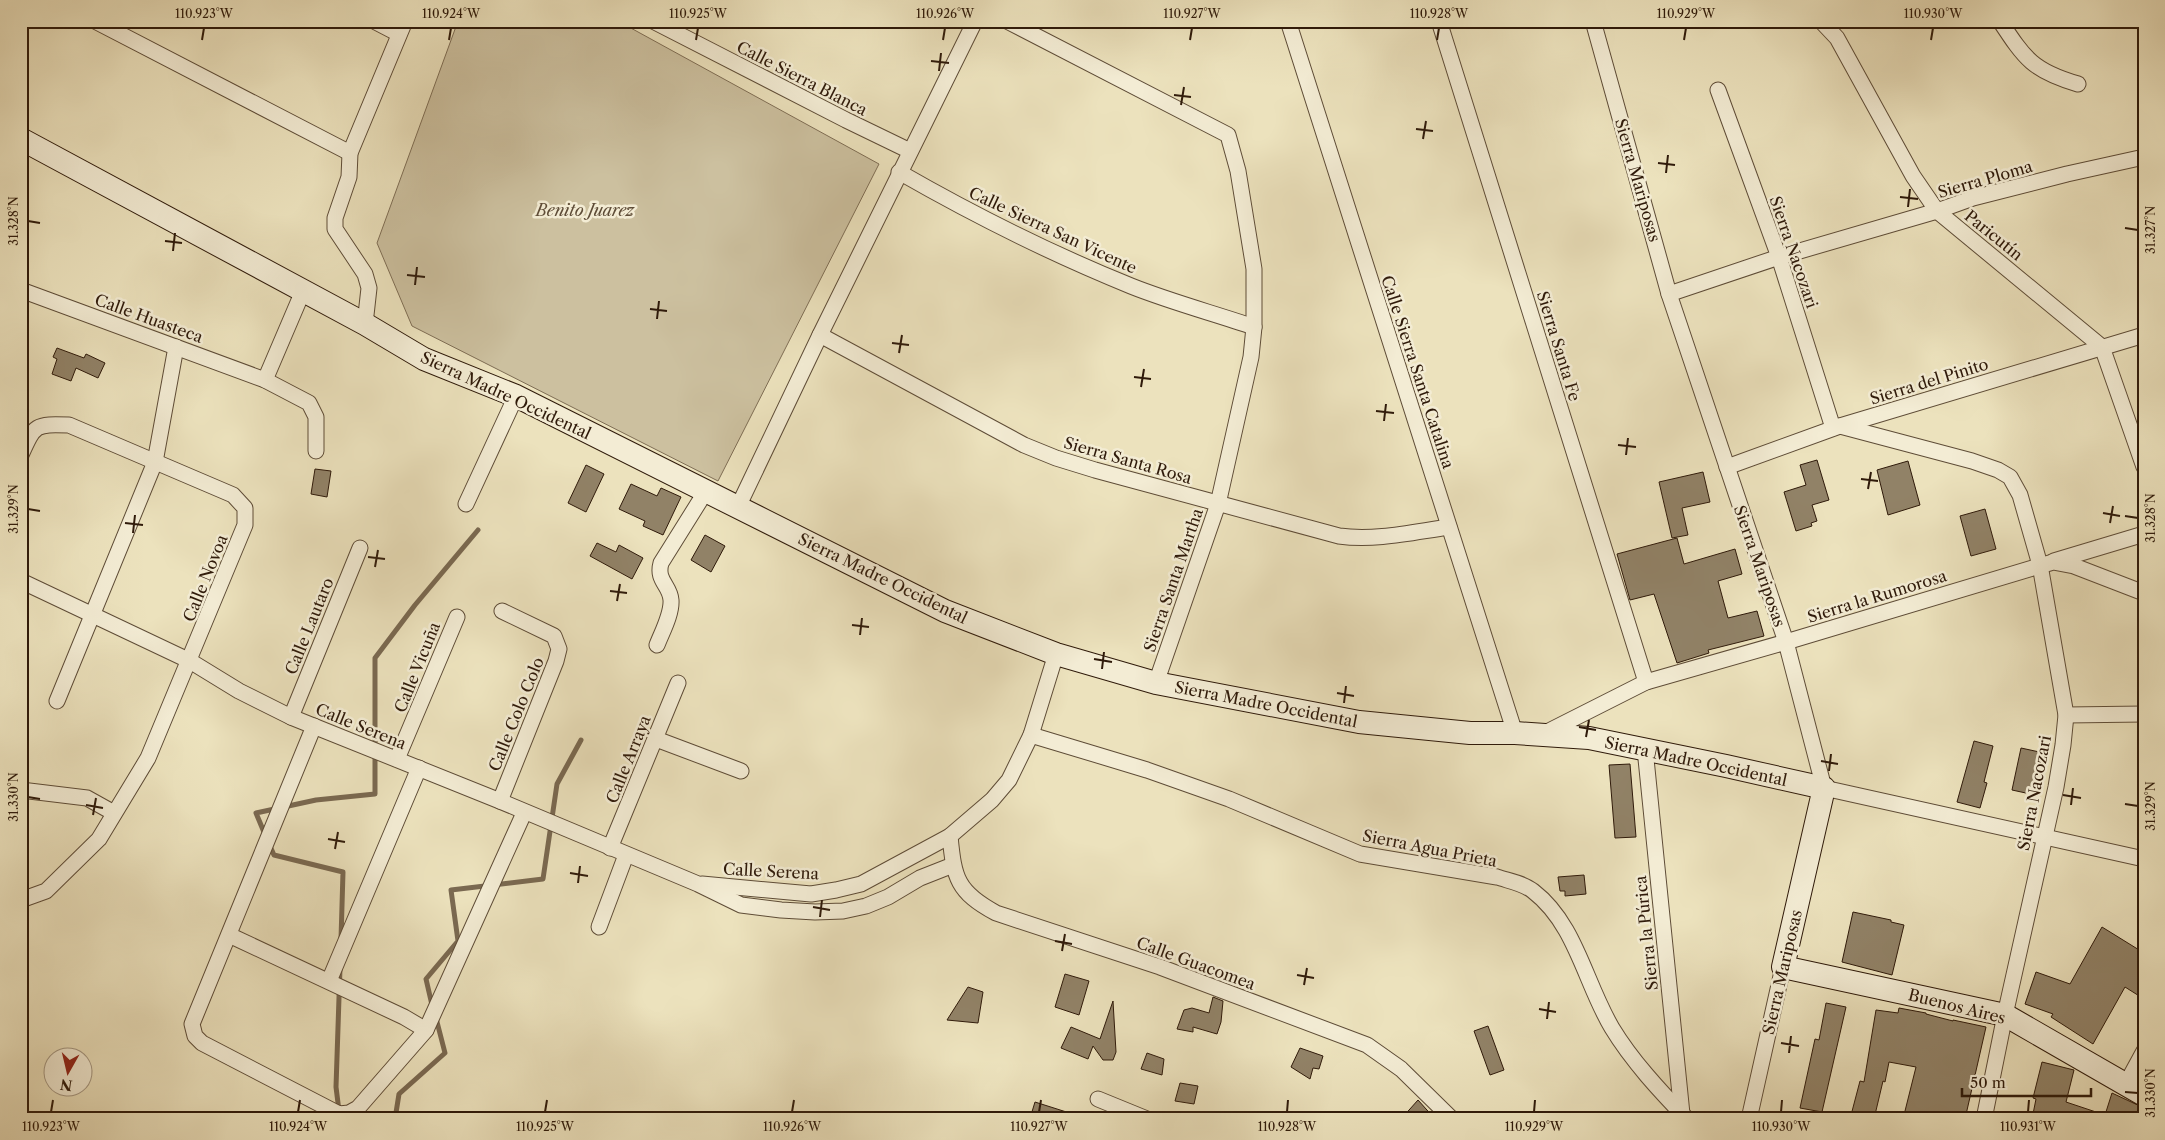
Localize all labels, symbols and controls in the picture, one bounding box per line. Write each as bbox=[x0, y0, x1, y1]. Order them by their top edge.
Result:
text: 110.923°W bbox=[175, 6, 234, 21]
text: 110.924°W bbox=[422, 6, 481, 21]
text: 110.925°W bbox=[669, 6, 728, 21]
text: 110.926°W bbox=[916, 6, 975, 21]
text: 110.927°W bbox=[1163, 6, 1221, 21]
text: 110.928°W bbox=[1410, 6, 1469, 21]
text: 110.929°W bbox=[1657, 6, 1716, 21]
text: 110.930°W bbox=[1904, 6, 1963, 21]
street label: Calle Sierra Blanca bbox=[733, 36, 871, 120]
street label: Sierra Mariposas bbox=[1611, 116, 1665, 244]
street label: Sierra Ploma bbox=[1935, 156, 2035, 202]
street label: Calle Sierra San Vicente bbox=[966, 182, 1140, 278]
street label: Sierra Nacozari bbox=[1765, 193, 1823, 311]
text: 31.328°N bbox=[6, 196, 21, 246]
park label: Benito Juarez bbox=[534, 200, 636, 220]
street label: Paricutín bbox=[1961, 205, 2027, 265]
text: 31.327°N bbox=[2143, 206, 2158, 254]
street label: Calle Sierra Santa Catalina bbox=[1377, 273, 1459, 472]
street label: Sierra Santa Fe bbox=[1533, 288, 1585, 404]
street label: Calle Huasteca bbox=[92, 289, 206, 347]
street label: Sierra Madre Occidental bbox=[418, 347, 595, 443]
street label: Sierra del Pinito bbox=[1867, 353, 1991, 409]
street label: Sierra Santa Rosa bbox=[1062, 432, 1195, 488]
text: 31.329°N bbox=[6, 484, 21, 534]
text: 31.328°N bbox=[2143, 493, 2158, 543]
street label: Sierra Mariposas bbox=[1730, 502, 1790, 630]
street label: Sierra Santa Martha bbox=[1139, 505, 1207, 655]
street label: Sierra Madre Occidental bbox=[795, 528, 971, 628]
street label: Calle Novoa bbox=[178, 531, 232, 624]
street label: Sierra la Rumorosa bbox=[1805, 565, 1950, 627]
street label: Calle Lautaro bbox=[280, 574, 338, 677]
street label: Calle Vicuña bbox=[390, 618, 444, 715]
street label: Calle Colo Colo bbox=[484, 654, 548, 774]
street label: Sierra Madre Occidental bbox=[1173, 676, 1359, 732]
street label: Calle Serena bbox=[313, 699, 410, 753]
street label: Calle Arraya bbox=[601, 712, 655, 806]
street label: Sierra Madre Occidental bbox=[1603, 732, 1789, 790]
street label: Sierra Nacozari bbox=[2013, 734, 2055, 852]
text: 31.330°N bbox=[6, 772, 21, 822]
text: 31.329°N bbox=[2143, 781, 2158, 831]
street label: Sierra Agua Prieta bbox=[1361, 825, 1499, 871]
street label: Calle Serena bbox=[723, 859, 820, 884]
street label: Sierra la Púrica bbox=[1630, 874, 1662, 991]
street label: Sierra Mariposas bbox=[1758, 908, 1806, 1036]
street label: Calle Guacomea bbox=[1134, 932, 1259, 994]
street label: Buenos Aires bbox=[1906, 984, 2008, 1028]
north arrow bbox=[42, 1048, 92, 1098]
scale bar bbox=[1962, 1065, 2091, 1097]
text: 31.330°N bbox=[2143, 1068, 2158, 1118]
text: 50 m bbox=[1970, 1073, 2006, 1092]
text: N bbox=[59, 1075, 73, 1095]
text: 110.923°W bbox=[22, 1119, 81, 1134]
text: 110.924°W bbox=[269, 1119, 328, 1134]
text: 110.925°W bbox=[516, 1119, 575, 1134]
text: 110.926°W bbox=[763, 1119, 822, 1134]
text: 110.927°W bbox=[1010, 1119, 1068, 1134]
text: 110.928°W bbox=[1258, 1119, 1317, 1134]
text: 110.929°W bbox=[1505, 1119, 1564, 1134]
text: 110.930°W bbox=[1752, 1119, 1811, 1134]
text: 110.931°W bbox=[2000, 1119, 2057, 1134]

